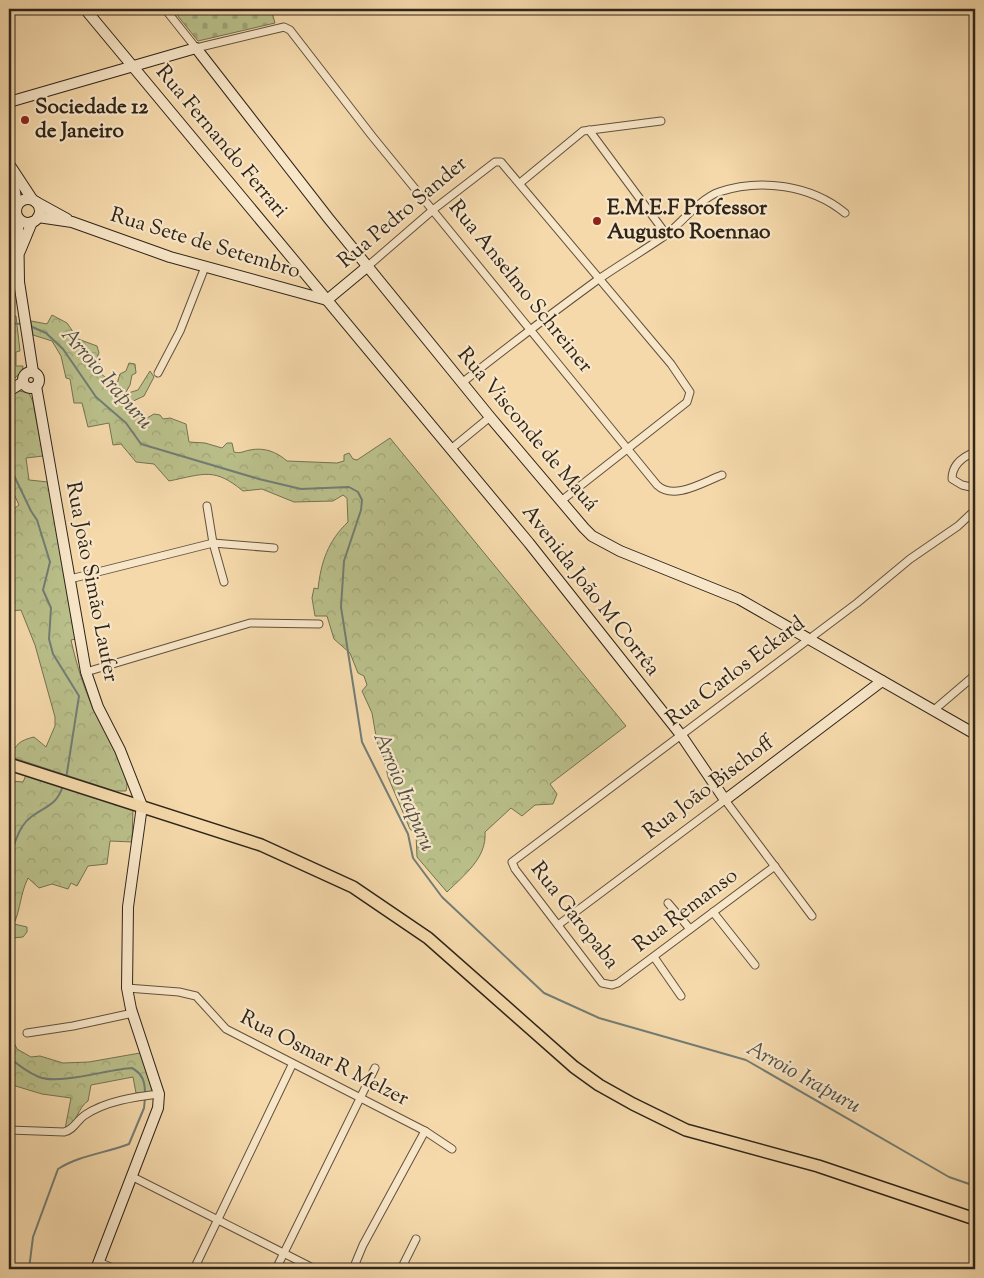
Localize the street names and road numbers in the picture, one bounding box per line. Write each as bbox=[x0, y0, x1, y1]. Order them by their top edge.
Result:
street label: Rua Fernando Ferrari bbox=[148, 59, 294, 225]
street label: Rua Pedro Sander bbox=[332, 150, 474, 276]
street label: Rua Anselmo Schreiner bbox=[441, 194, 599, 380]
street label: Rua Sete de Setembro bbox=[106, 201, 304, 287]
street label: Rua Visconde de Mauá bbox=[449, 341, 605, 519]
street label: Rua João Simão Laufer bbox=[57, 479, 125, 685]
street label: Avenida João M Corrêa bbox=[514, 499, 667, 683]
street label: Rua Carlos Eckard bbox=[660, 610, 812, 734]
street label: Rua João Bischoff bbox=[637, 728, 782, 847]
street label: Rua Garopaba bbox=[523, 856, 626, 976]
street label: Rua Remanso bbox=[627, 862, 745, 960]
street label: Rua Osmar R Melzer bbox=[234, 1003, 414, 1115]

